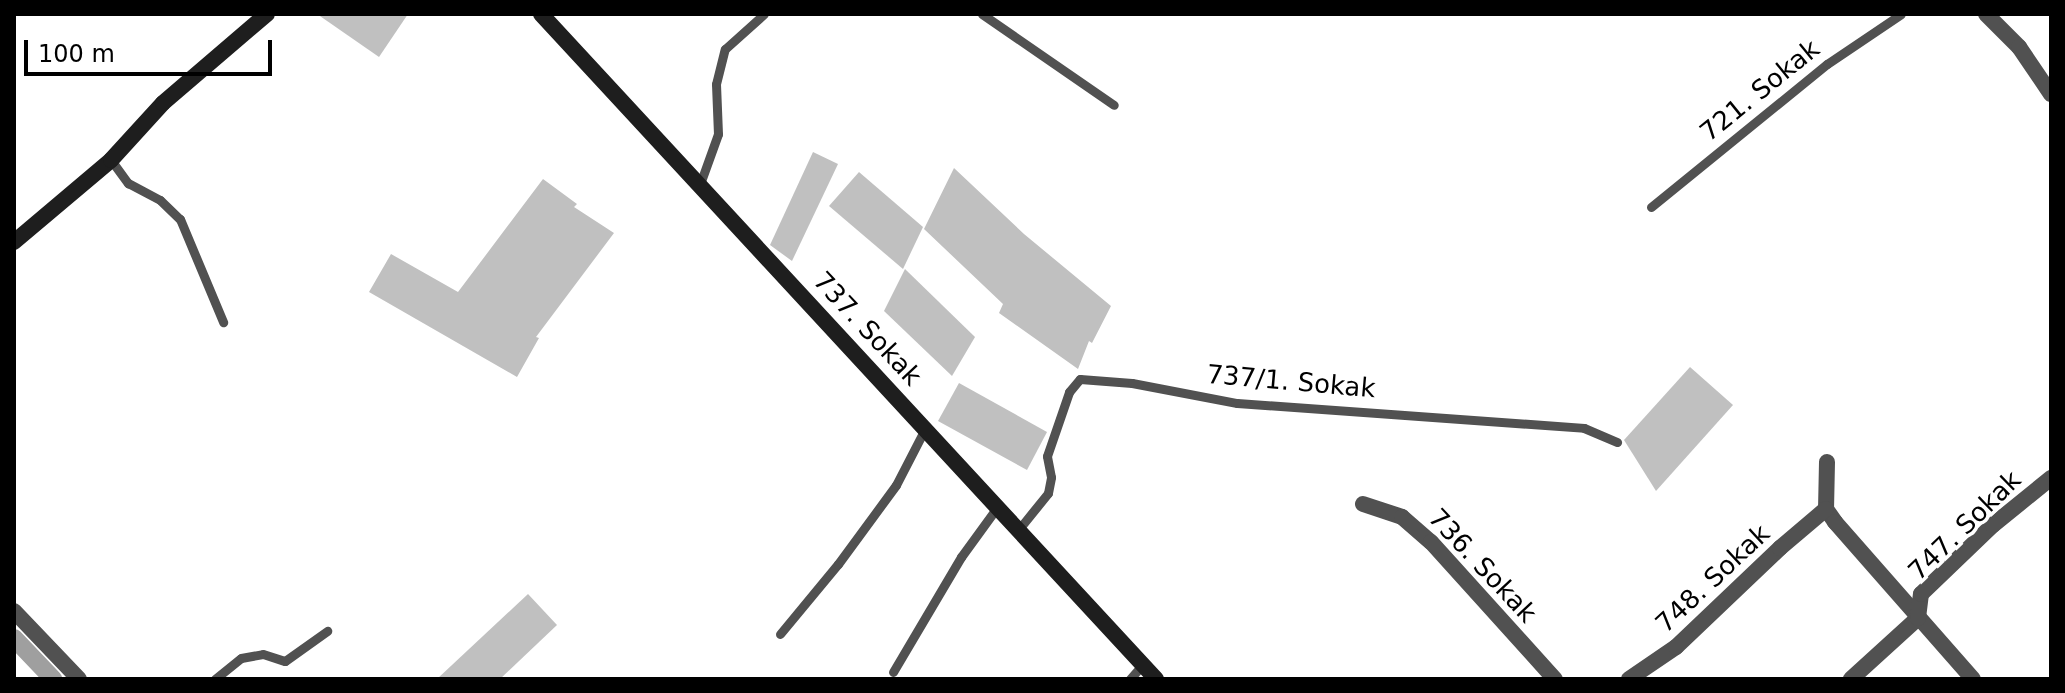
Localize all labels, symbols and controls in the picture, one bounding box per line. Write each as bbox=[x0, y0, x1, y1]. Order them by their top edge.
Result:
scale bar bbox=[28, 24, 276, 74]
street label: 721. Sokak bbox=[1694, 34, 1826, 148]
text: 100 m bbox=[38, 40, 115, 68]
street label: 737. Sokak bbox=[806, 266, 928, 392]
street label: 737/1. Sokak bbox=[1205, 359, 1377, 405]
street label: 747. Sokak bbox=[1902, 465, 2028, 587]
street label: 736. Sokak bbox=[1421, 503, 1543, 629]
street label: 748. Sokak bbox=[1650, 518, 1776, 640]

